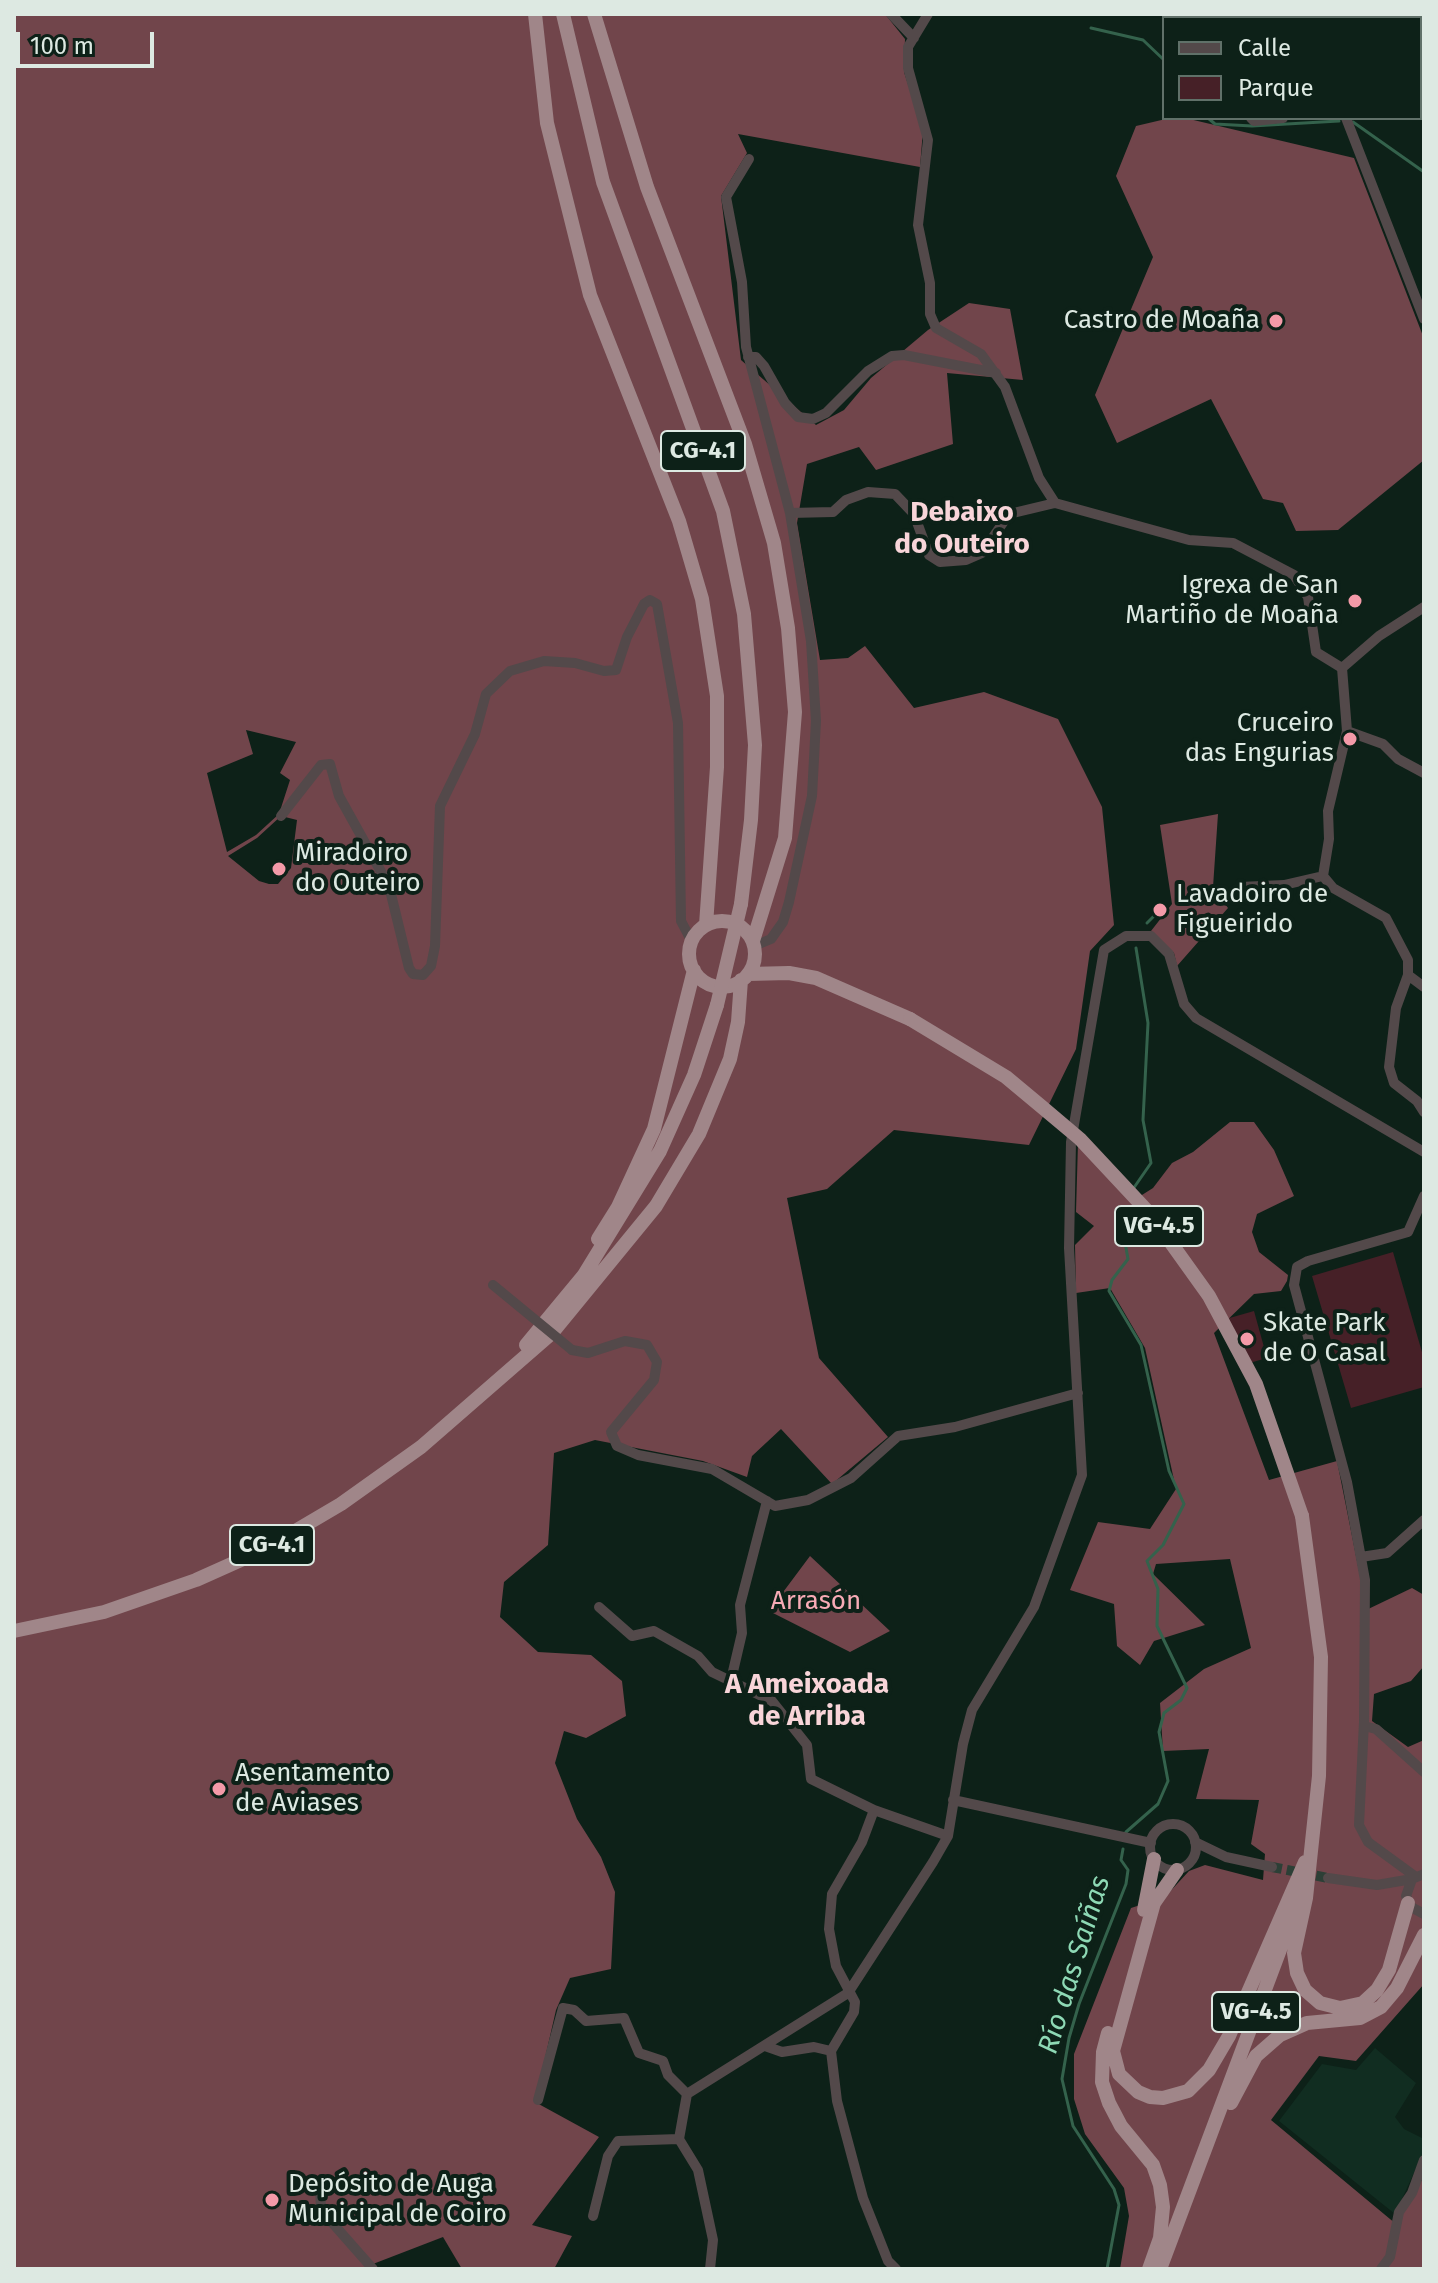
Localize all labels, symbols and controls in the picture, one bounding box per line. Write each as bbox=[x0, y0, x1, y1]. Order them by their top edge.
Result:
scale bar bbox=[20, 16, 158, 66]
legend bbox=[1162, 16, 1422, 120]
text: 100 m bbox=[30, 32, 94, 60]
text: Calle bbox=[1238, 34, 1291, 62]
text: Parque bbox=[1238, 74, 1314, 102]
place label: Castro de Moaña bbox=[1064, 305, 1260, 337]
marker: Castro de Moaña bbox=[1267, 312, 1285, 330]
road number: CG-4.1 bbox=[661, 431, 745, 471]
district label: Debaixo do Outeiro bbox=[894, 496, 1030, 562]
place label: Igrexa de San Martiño de Moaña bbox=[1125, 570, 1339, 632]
marker: Igrexa de San Martiño de Moaña bbox=[1346, 592, 1364, 610]
place label: Cruceiro das Engurias bbox=[1185, 708, 1334, 770]
marker: Cruceiro das Engurias bbox=[1341, 730, 1359, 748]
place label: Miradoiro do Outeiro bbox=[295, 838, 421, 900]
marker: Miradoiro do Outeiro bbox=[270, 860, 288, 878]
place label: Lavadoiro de Figueirido bbox=[1176, 879, 1328, 940]
marker: Lavadoiro de Figueirido bbox=[1151, 901, 1169, 919]
road number: VG-4.5 bbox=[1115, 1206, 1203, 1246]
place label: Skate Park de O Casal bbox=[1263, 1308, 1386, 1370]
marker: Skate Park de O Casal bbox=[1238, 1330, 1256, 1348]
road number: CG-4.1 bbox=[230, 1525, 314, 1565]
park label: Arrasón bbox=[771, 1586, 861, 1618]
district label: A Ameixoada de Arriba bbox=[725, 1668, 889, 1734]
place label: Asentamento de Aviases bbox=[235, 1758, 391, 1820]
marker: Asentamento de Aviases bbox=[210, 1780, 228, 1798]
water label: Río das Saíñas bbox=[1032, 1872, 1118, 2058]
road number: VG-4.5 bbox=[1212, 1992, 1300, 2032]
place label: Depósito de Auga Municipal de Coiro bbox=[288, 2169, 507, 2230]
marker: Depósito de Auga Municipal de Coiro bbox=[263, 2191, 281, 2209]

